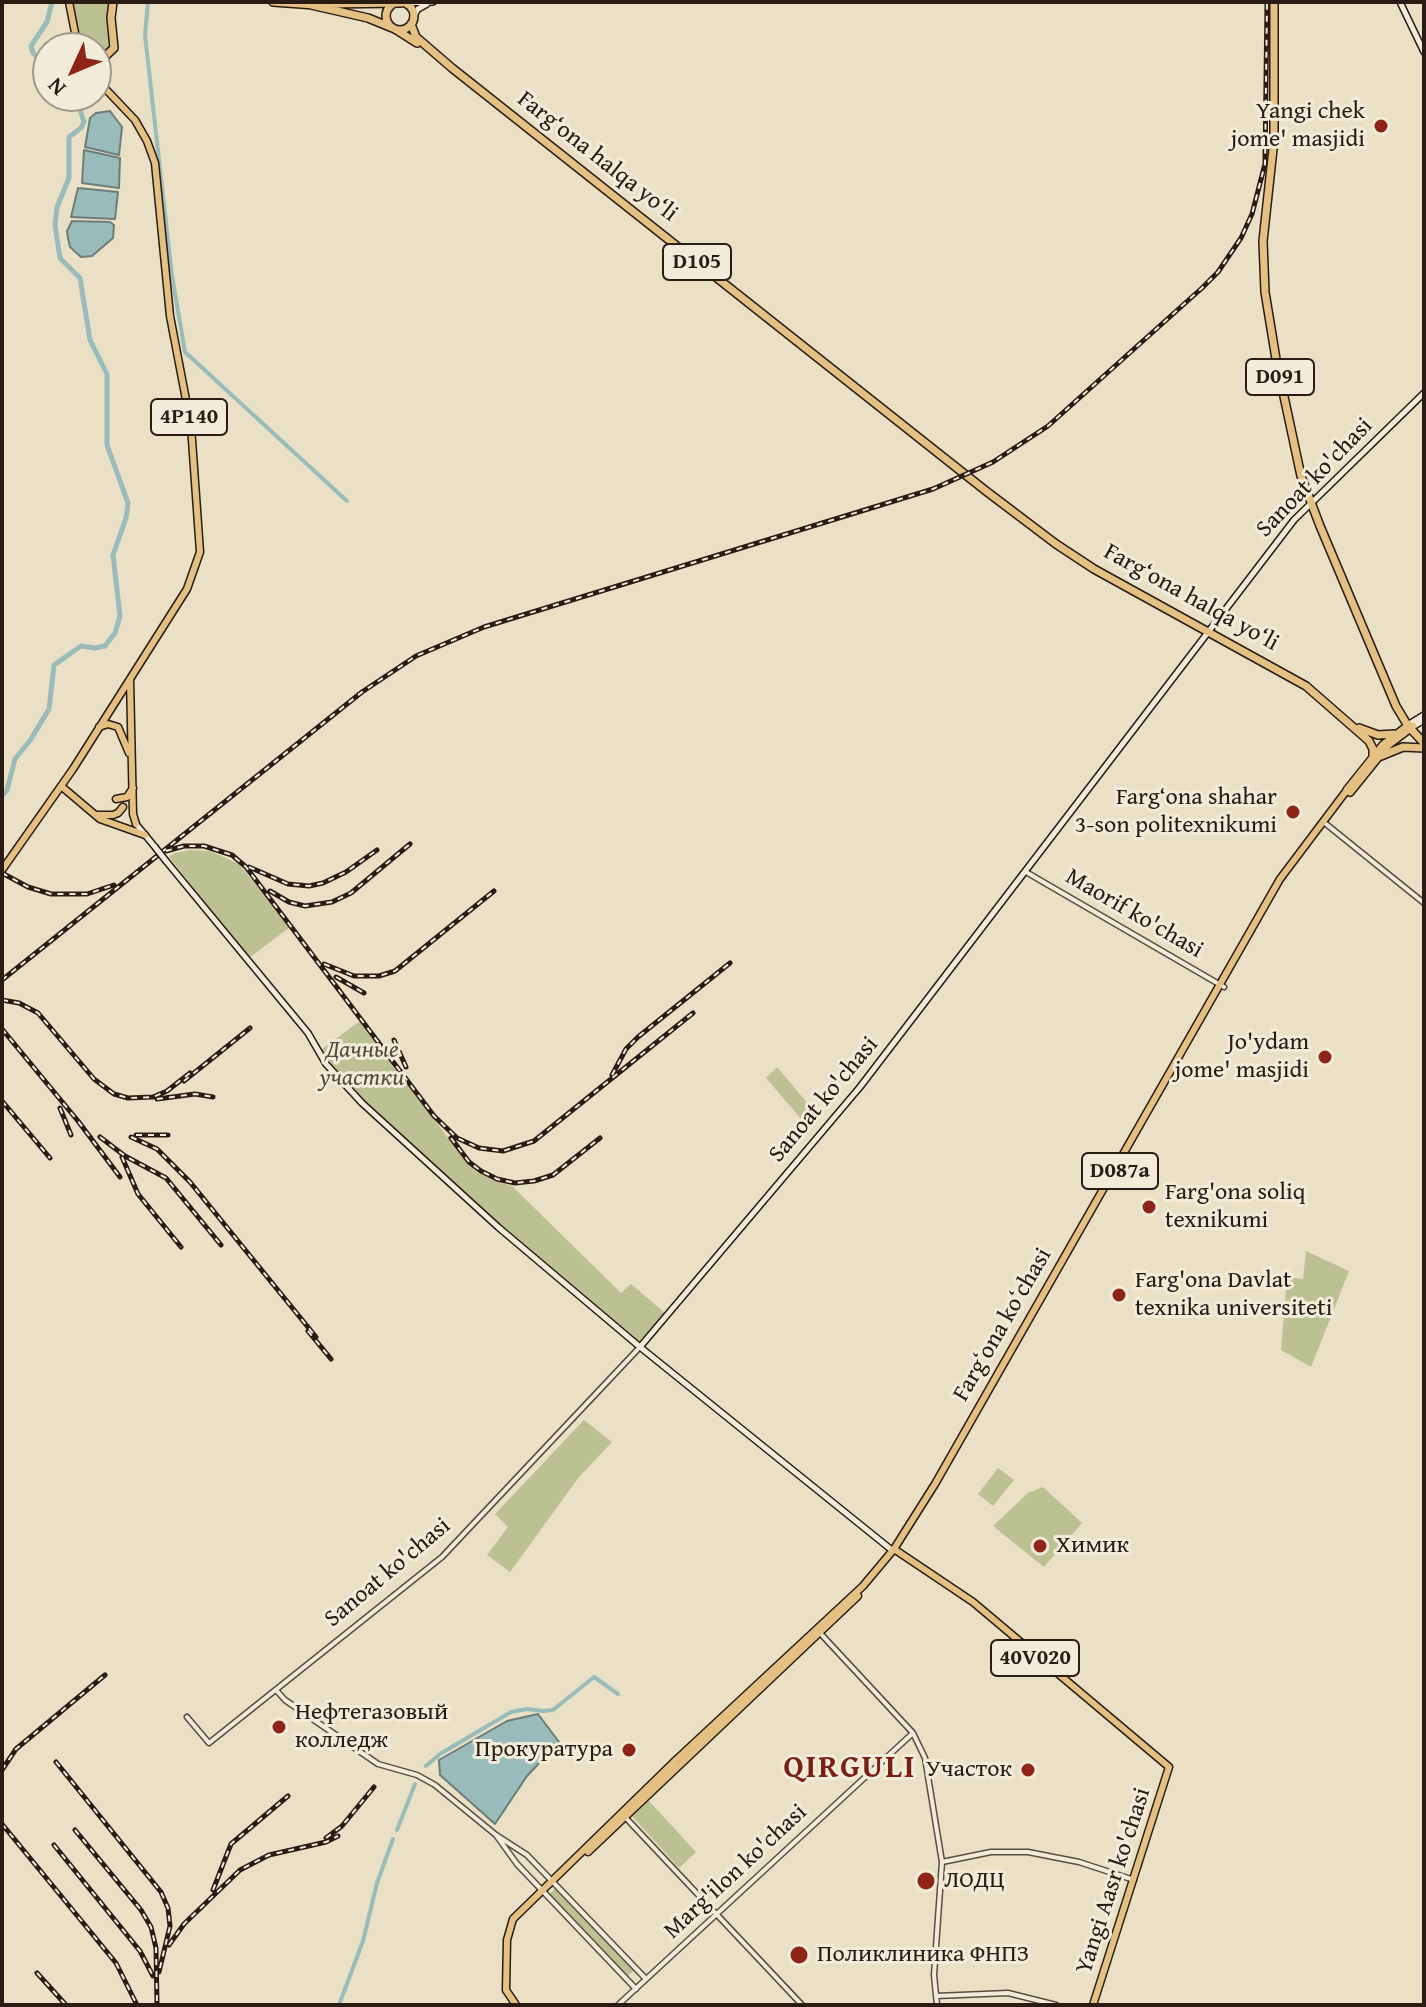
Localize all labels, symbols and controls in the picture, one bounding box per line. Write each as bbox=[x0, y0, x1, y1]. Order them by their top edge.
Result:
north arrow bbox=[32, 32, 112, 112]
text: N bbox=[40, 71, 73, 104]
street label: Farg‘ona halqa yo‘li bbox=[511, 85, 683, 229]
place label: Yangi chek jome' masjidi bbox=[1231, 98, 1365, 154]
marker: Yangi chek jome' masjidi bbox=[1372, 117, 1390, 135]
road number: D105 bbox=[663, 244, 731, 280]
road number: D091 bbox=[1246, 359, 1314, 395]
road number: 4P140 bbox=[151, 399, 227, 435]
street label: Sanoat ko'chasi bbox=[1251, 412, 1379, 544]
street label: Farg‘ona halqa yo‘li bbox=[1098, 538, 1284, 658]
place label: Farg‘ona shahar 3-son politexnikumi bbox=[1075, 784, 1277, 840]
marker: Farg‘ona shahar 3-son politexnikumi bbox=[1284, 803, 1302, 821]
street label: Maorif ko'chasi bbox=[1060, 863, 1208, 965]
place label: Jo'ydam jome' masjidi bbox=[1175, 1029, 1309, 1085]
street label: Sanoat ko'chasi bbox=[763, 1031, 885, 1169]
park label: Дачные участки bbox=[319, 1037, 405, 1093]
marker: Jo'ydam jome' masjidi bbox=[1316, 1048, 1334, 1066]
road number: D087a bbox=[1082, 1153, 1158, 1189]
place label: Farg'ona soliq texnikumi bbox=[1165, 1179, 1305, 1235]
marker: Farg'ona soliq texnikumi bbox=[1140, 1198, 1158, 1216]
street label: Fargʻona koʻchasi bbox=[947, 1243, 1059, 1407]
place label: Farg'ona Davlat texnika universiteti bbox=[1135, 1267, 1333, 1323]
marker: Farg'ona Davlat texnika universiteti bbox=[1110, 1286, 1128, 1304]
street label: Sanoat ko'chasi bbox=[319, 1512, 457, 1634]
place label: Химик bbox=[1056, 1532, 1129, 1560]
marker: Химик bbox=[1031, 1537, 1049, 1555]
road number: 40V020 bbox=[991, 1640, 1079, 1676]
place label: Нефтегазовый колледж bbox=[295, 1699, 448, 1755]
marker: Нефтегазовый колледж bbox=[270, 1718, 288, 1736]
place label: Прокуратура bbox=[475, 1736, 613, 1764]
marker: Прокуратура bbox=[620, 1741, 638, 1759]
district label: QIRGULI bbox=[783, 1750, 917, 1788]
place label: Участок bbox=[926, 1756, 1012, 1784]
marker: Участок bbox=[1019, 1761, 1037, 1779]
street label: Yangi Aasr ko'chasi bbox=[1070, 1784, 1158, 1978]
street label: Marg'ilon ko'chasi bbox=[659, 1798, 813, 1946]
place label: ЛОДЦ bbox=[944, 1867, 1005, 1895]
marker: ЛОДЦ bbox=[915, 1870, 937, 1892]
place label: Поликлиника ФНПЗ bbox=[817, 1941, 1029, 1969]
marker: Поликлиника ФНПЗ bbox=[788, 1944, 810, 1966]

